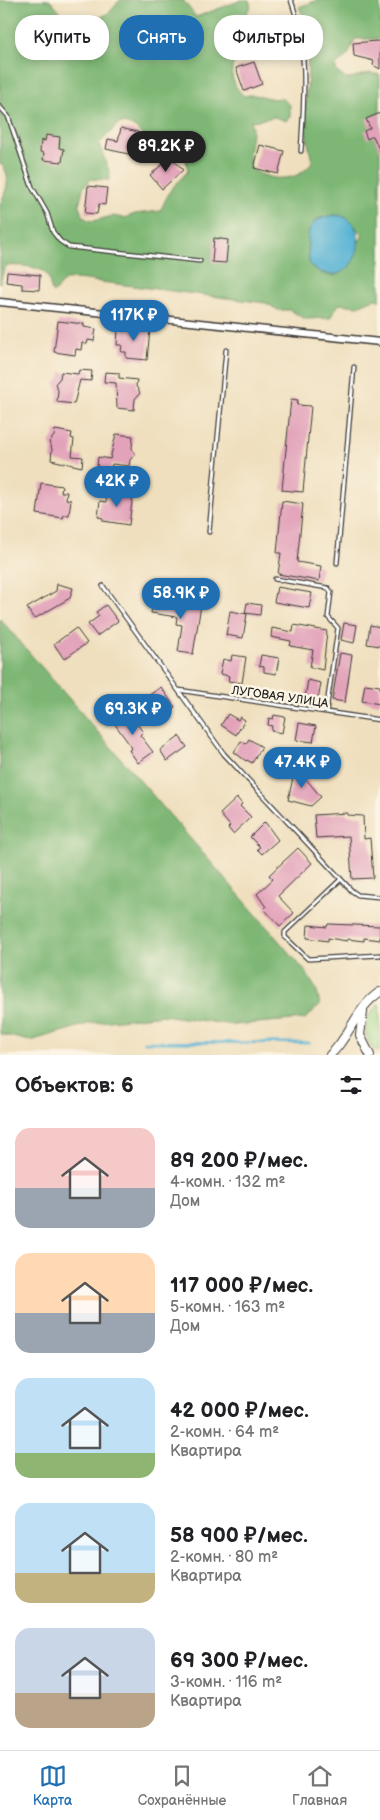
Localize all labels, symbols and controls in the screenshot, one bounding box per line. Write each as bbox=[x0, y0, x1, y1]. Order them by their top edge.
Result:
chip: Купить bbox=[15, 15, 109, 60]
chip: Снять bbox=[119, 15, 204, 60]
chip: Фильтры bbox=[214, 15, 323, 60]
pin: 89.2K ₽ bbox=[120, 130, 212, 173]
text: 89.2K ₽ bbox=[138, 137, 194, 156]
pin: 117K ₽ bbox=[93, 300, 175, 342]
text: 117K ₽ bbox=[111, 306, 157, 325]
pin: 42K ₽ bbox=[82, 466, 152, 508]
text: 42K ₽ bbox=[95, 472, 139, 491]
pin: 58.9K ₽ bbox=[135, 578, 227, 620]
text: 58.9K ₽ bbox=[153, 584, 209, 603]
street label: ЛУГОВАЯ УЛИЦА bbox=[230, 683, 330, 711]
pin: 69.3K ₽ bbox=[87, 694, 179, 736]
text: 69.3K ₽ bbox=[105, 700, 161, 719]
pin: 47.4K ₽ bbox=[256, 746, 348, 789]
text: 47.4K ₽ bbox=[274, 753, 330, 772]
icon: filters bbox=[337, 1071, 365, 1099]
text: Объектов: 6 bbox=[15, 1073, 134, 1098]
icon: home bbox=[55, 1148, 115, 1208]
text: 89 200 ₽/мес. bbox=[170, 1148, 308, 1173]
text: 4-комн. · 132 m² bbox=[170, 1173, 285, 1192]
text: Дом bbox=[170, 1192, 200, 1211]
icon: home bbox=[55, 1273, 115, 1333]
text: 117 000 ₽/мес. bbox=[170, 1273, 313, 1298]
text: 5-комн. · 163 m² bbox=[170, 1298, 285, 1317]
text: Дом bbox=[170, 1317, 200, 1336]
icon: home bbox=[55, 1398, 115, 1458]
text: 42 000 ₽/мес. bbox=[170, 1398, 309, 1423]
text: 2-комн. · 64 m² bbox=[170, 1423, 279, 1442]
text: Квартира bbox=[170, 1442, 242, 1461]
icon: home bbox=[55, 1523, 115, 1583]
text: 58 900 ₽/мес. bbox=[170, 1523, 308, 1548]
text: 2-комн. · 80 m² bbox=[170, 1548, 278, 1567]
text: Квартира bbox=[170, 1567, 242, 1586]
icon: home bbox=[55, 1648, 115, 1708]
text: 69 300 ₽/мес. bbox=[170, 1648, 308, 1673]
text: 3-комн. · 116 m² bbox=[170, 1673, 282, 1692]
text: Квартира bbox=[170, 1692, 242, 1711]
tab: Карта bbox=[33, 1762, 72, 1809]
tab: Сохранённые bbox=[138, 1762, 226, 1809]
tab: Главная bbox=[292, 1762, 347, 1809]

